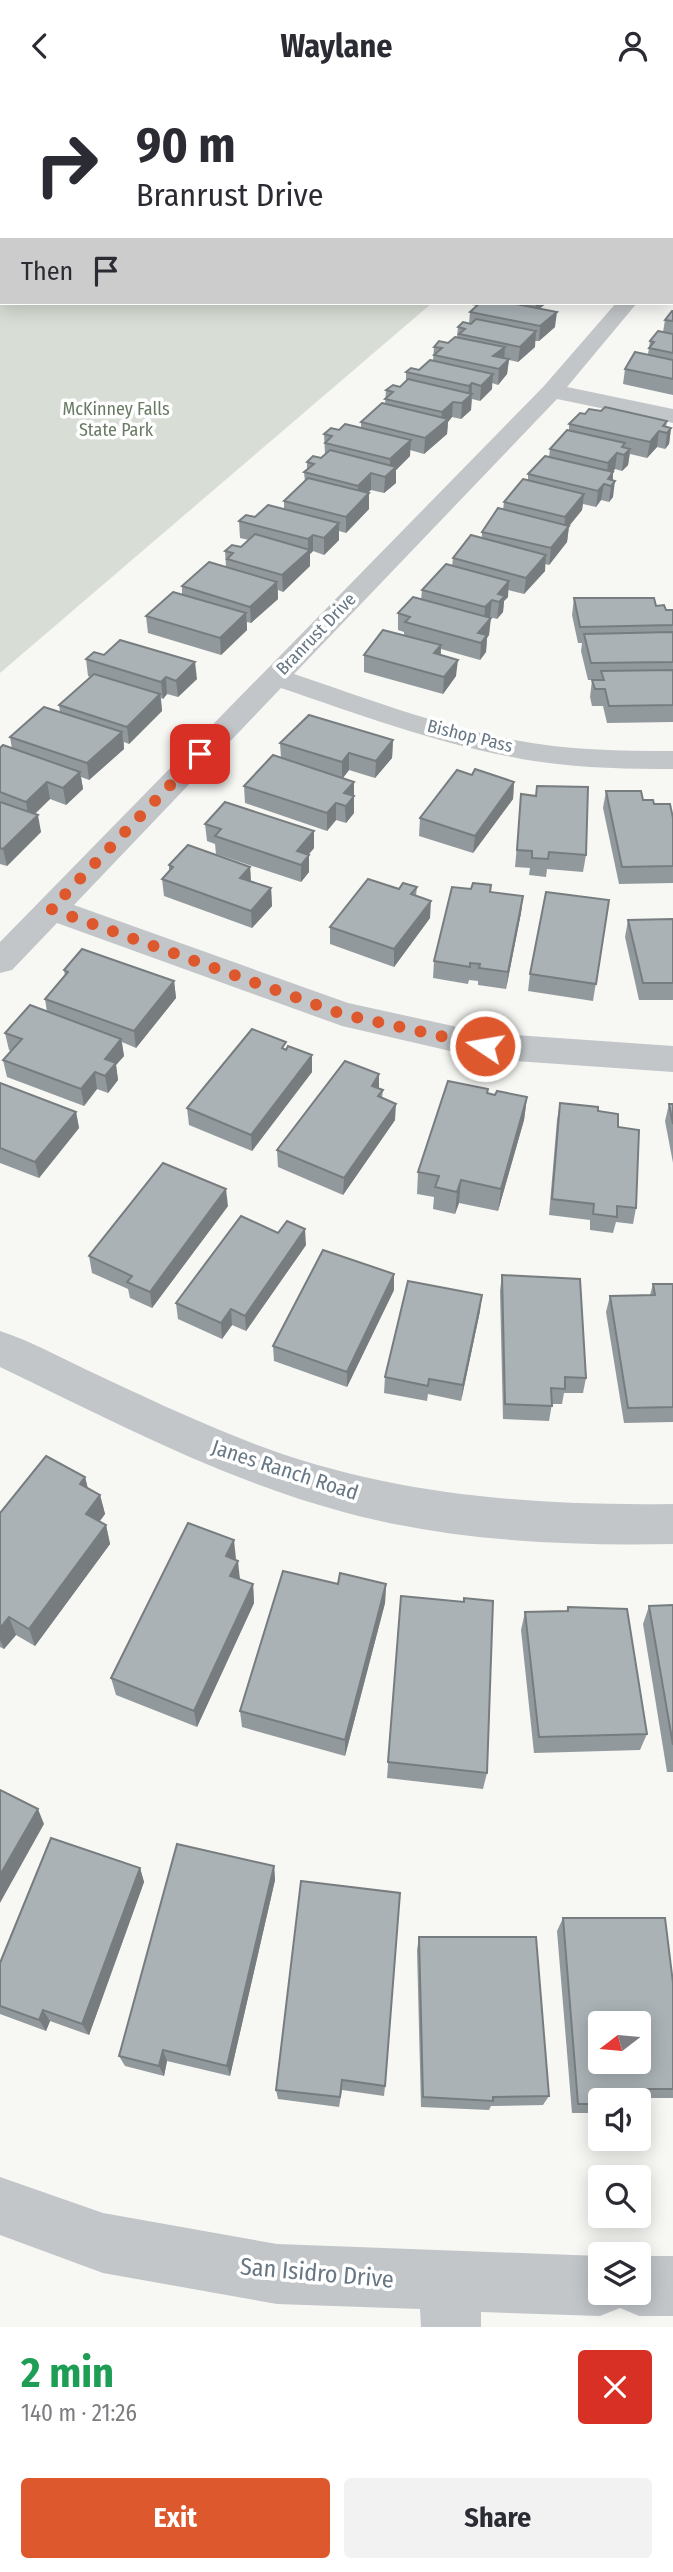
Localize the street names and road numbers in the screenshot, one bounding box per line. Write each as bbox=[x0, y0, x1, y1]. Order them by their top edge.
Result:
street label: Branrust Drive bbox=[271, 588, 361, 680]
street label: Bishop Pass bbox=[425, 715, 515, 757]
street label: Janes Ranch Road bbox=[208, 1434, 362, 1506]
street label: San Isidro Drive bbox=[239, 2252, 395, 2294]

